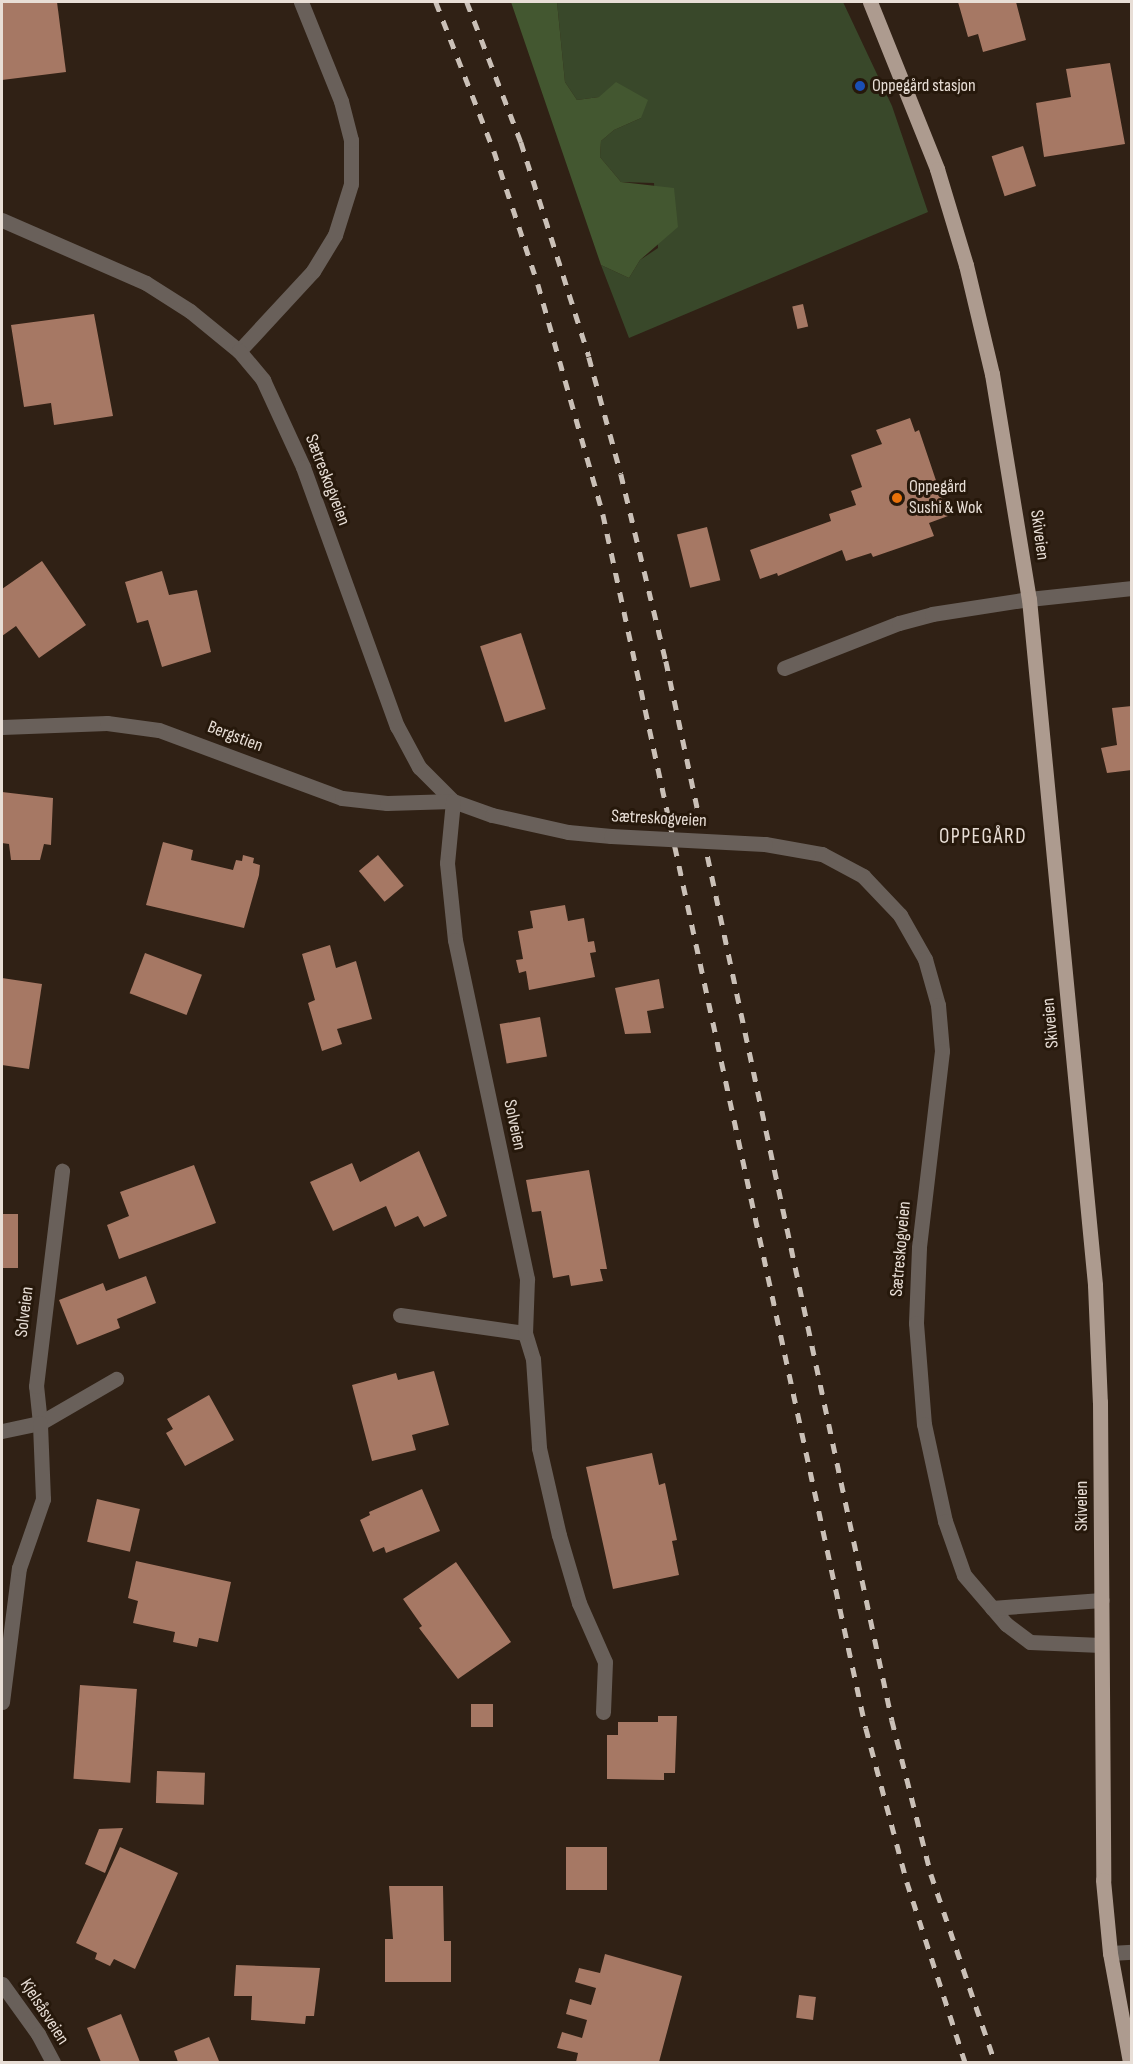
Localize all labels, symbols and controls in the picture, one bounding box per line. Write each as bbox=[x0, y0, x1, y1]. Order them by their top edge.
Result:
place label: Oppegård stasjon bbox=[872, 75, 976, 97]
marker: Oppegård stasjon bbox=[853, 79, 867, 93]
street label: Sætreskogveien bbox=[300, 431, 354, 529]
place label: Oppegård Sushi & Wok bbox=[909, 477, 982, 520]
marker: Oppegård Sushi & Wok bbox=[890, 491, 904, 505]
street label: Skiveien bbox=[1025, 509, 1053, 561]
street label: Bergstien bbox=[204, 717, 266, 757]
street label: Sætreskogveien bbox=[611, 806, 707, 832]
district label: OPPEGÅRD bbox=[939, 824, 1027, 850]
street label: Skiveien bbox=[1038, 997, 1064, 1049]
street label: Solveien bbox=[498, 1098, 530, 1152]
street label: Sætreskogveien bbox=[886, 1200, 916, 1298]
street label: Solveien bbox=[11, 1285, 39, 1339]
street label: Skiveien bbox=[1071, 1481, 1093, 1531]
street label: Kjelsåsveien bbox=[15, 1975, 73, 2049]

